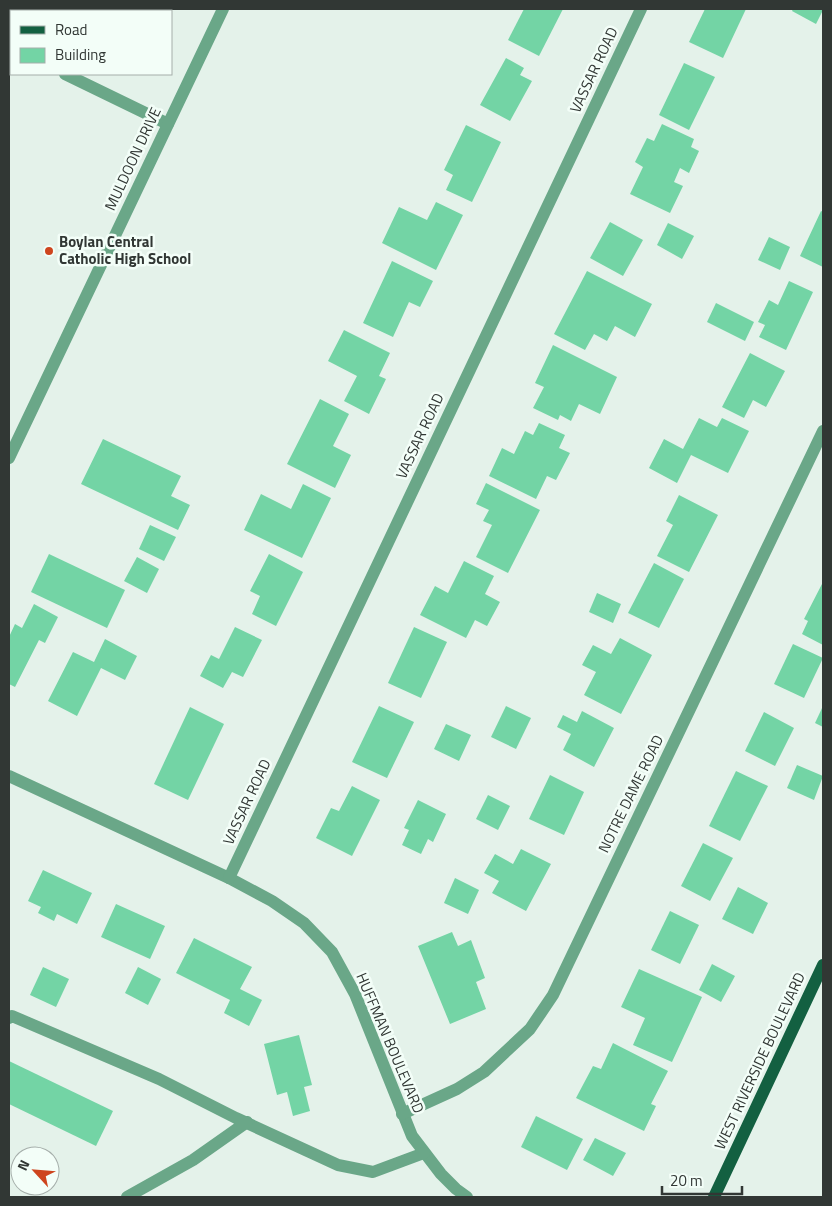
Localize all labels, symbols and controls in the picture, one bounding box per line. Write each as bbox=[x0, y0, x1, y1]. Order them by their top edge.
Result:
legend bbox=[10, 10, 172, 75]
text: Road bbox=[55, 18, 87, 41]
street label: VASSAR ROAD bbox=[564, 23, 623, 116]
text: Building bbox=[55, 43, 106, 66]
street label: MULDOON DRIVE bbox=[98, 103, 167, 214]
place label: Boylan Central Catholic High School bbox=[59, 230, 191, 270]
marker: Boylan Central Catholic High School bbox=[43, 245, 55, 257]
street label: VASSAR ROAD bbox=[390, 389, 449, 482]
street label: NOTRE DAME ROAD bbox=[592, 731, 669, 857]
street label: VASSAR ROAD bbox=[217, 755, 276, 848]
street label: WEST RIVERSIDE BOULEVARD bbox=[708, 968, 811, 1153]
street label: HUFFMAN BOULEVARD bbox=[350, 969, 431, 1117]
north arrow bbox=[10, 1146, 60, 1196]
text: N bbox=[11, 1156, 34, 1174]
scale bar bbox=[662, 1164, 742, 1196]
text: 20 m bbox=[670, 1169, 703, 1192]

